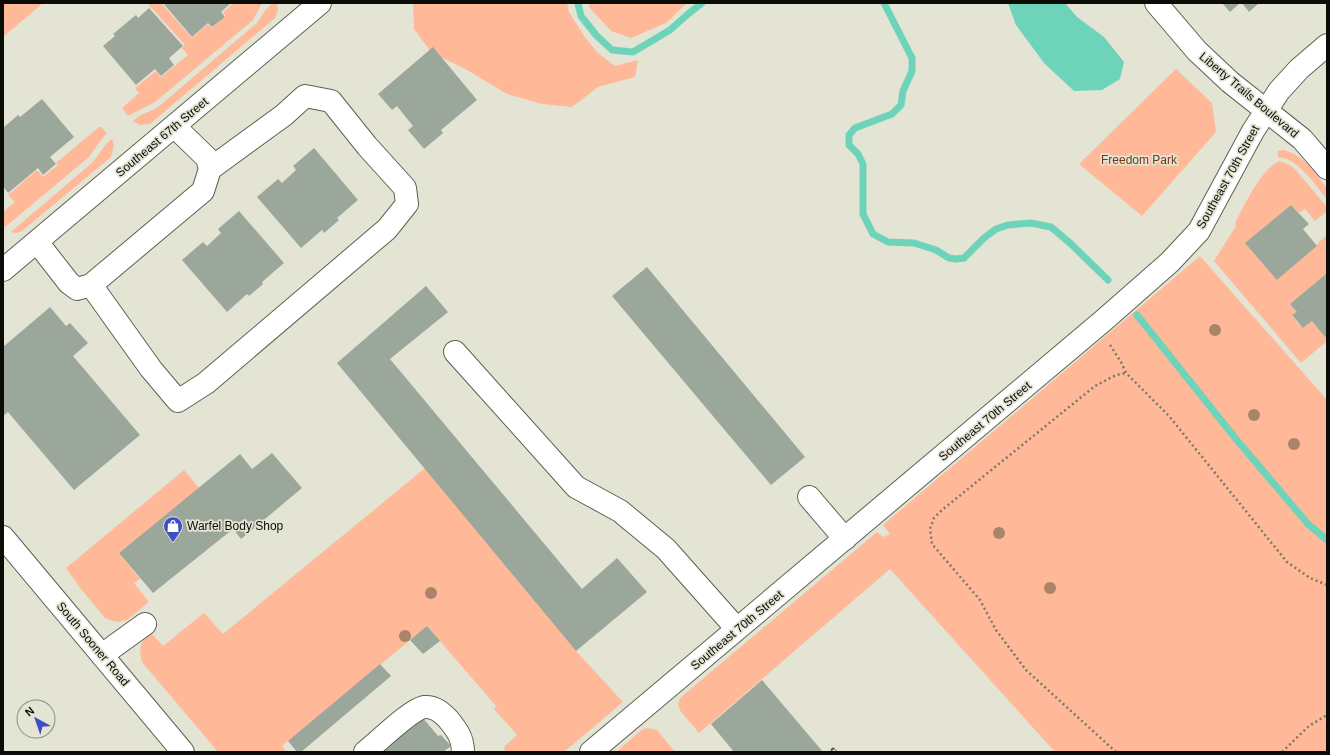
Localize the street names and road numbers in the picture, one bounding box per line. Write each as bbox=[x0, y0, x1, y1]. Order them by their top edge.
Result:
street label: Liberty Trails Boulevard bbox=[1196, 49, 1302, 141]
street label: Southeast 67th Street bbox=[113, 94, 211, 180]
street label: Southeast 70th Street bbox=[1194, 122, 1263, 231]
street label: Southeast 70th Street bbox=[936, 378, 1034, 464]
street label: Southeast 70th Street bbox=[688, 587, 786, 673]
street label: South Sooner Road bbox=[54, 599, 132, 689]

